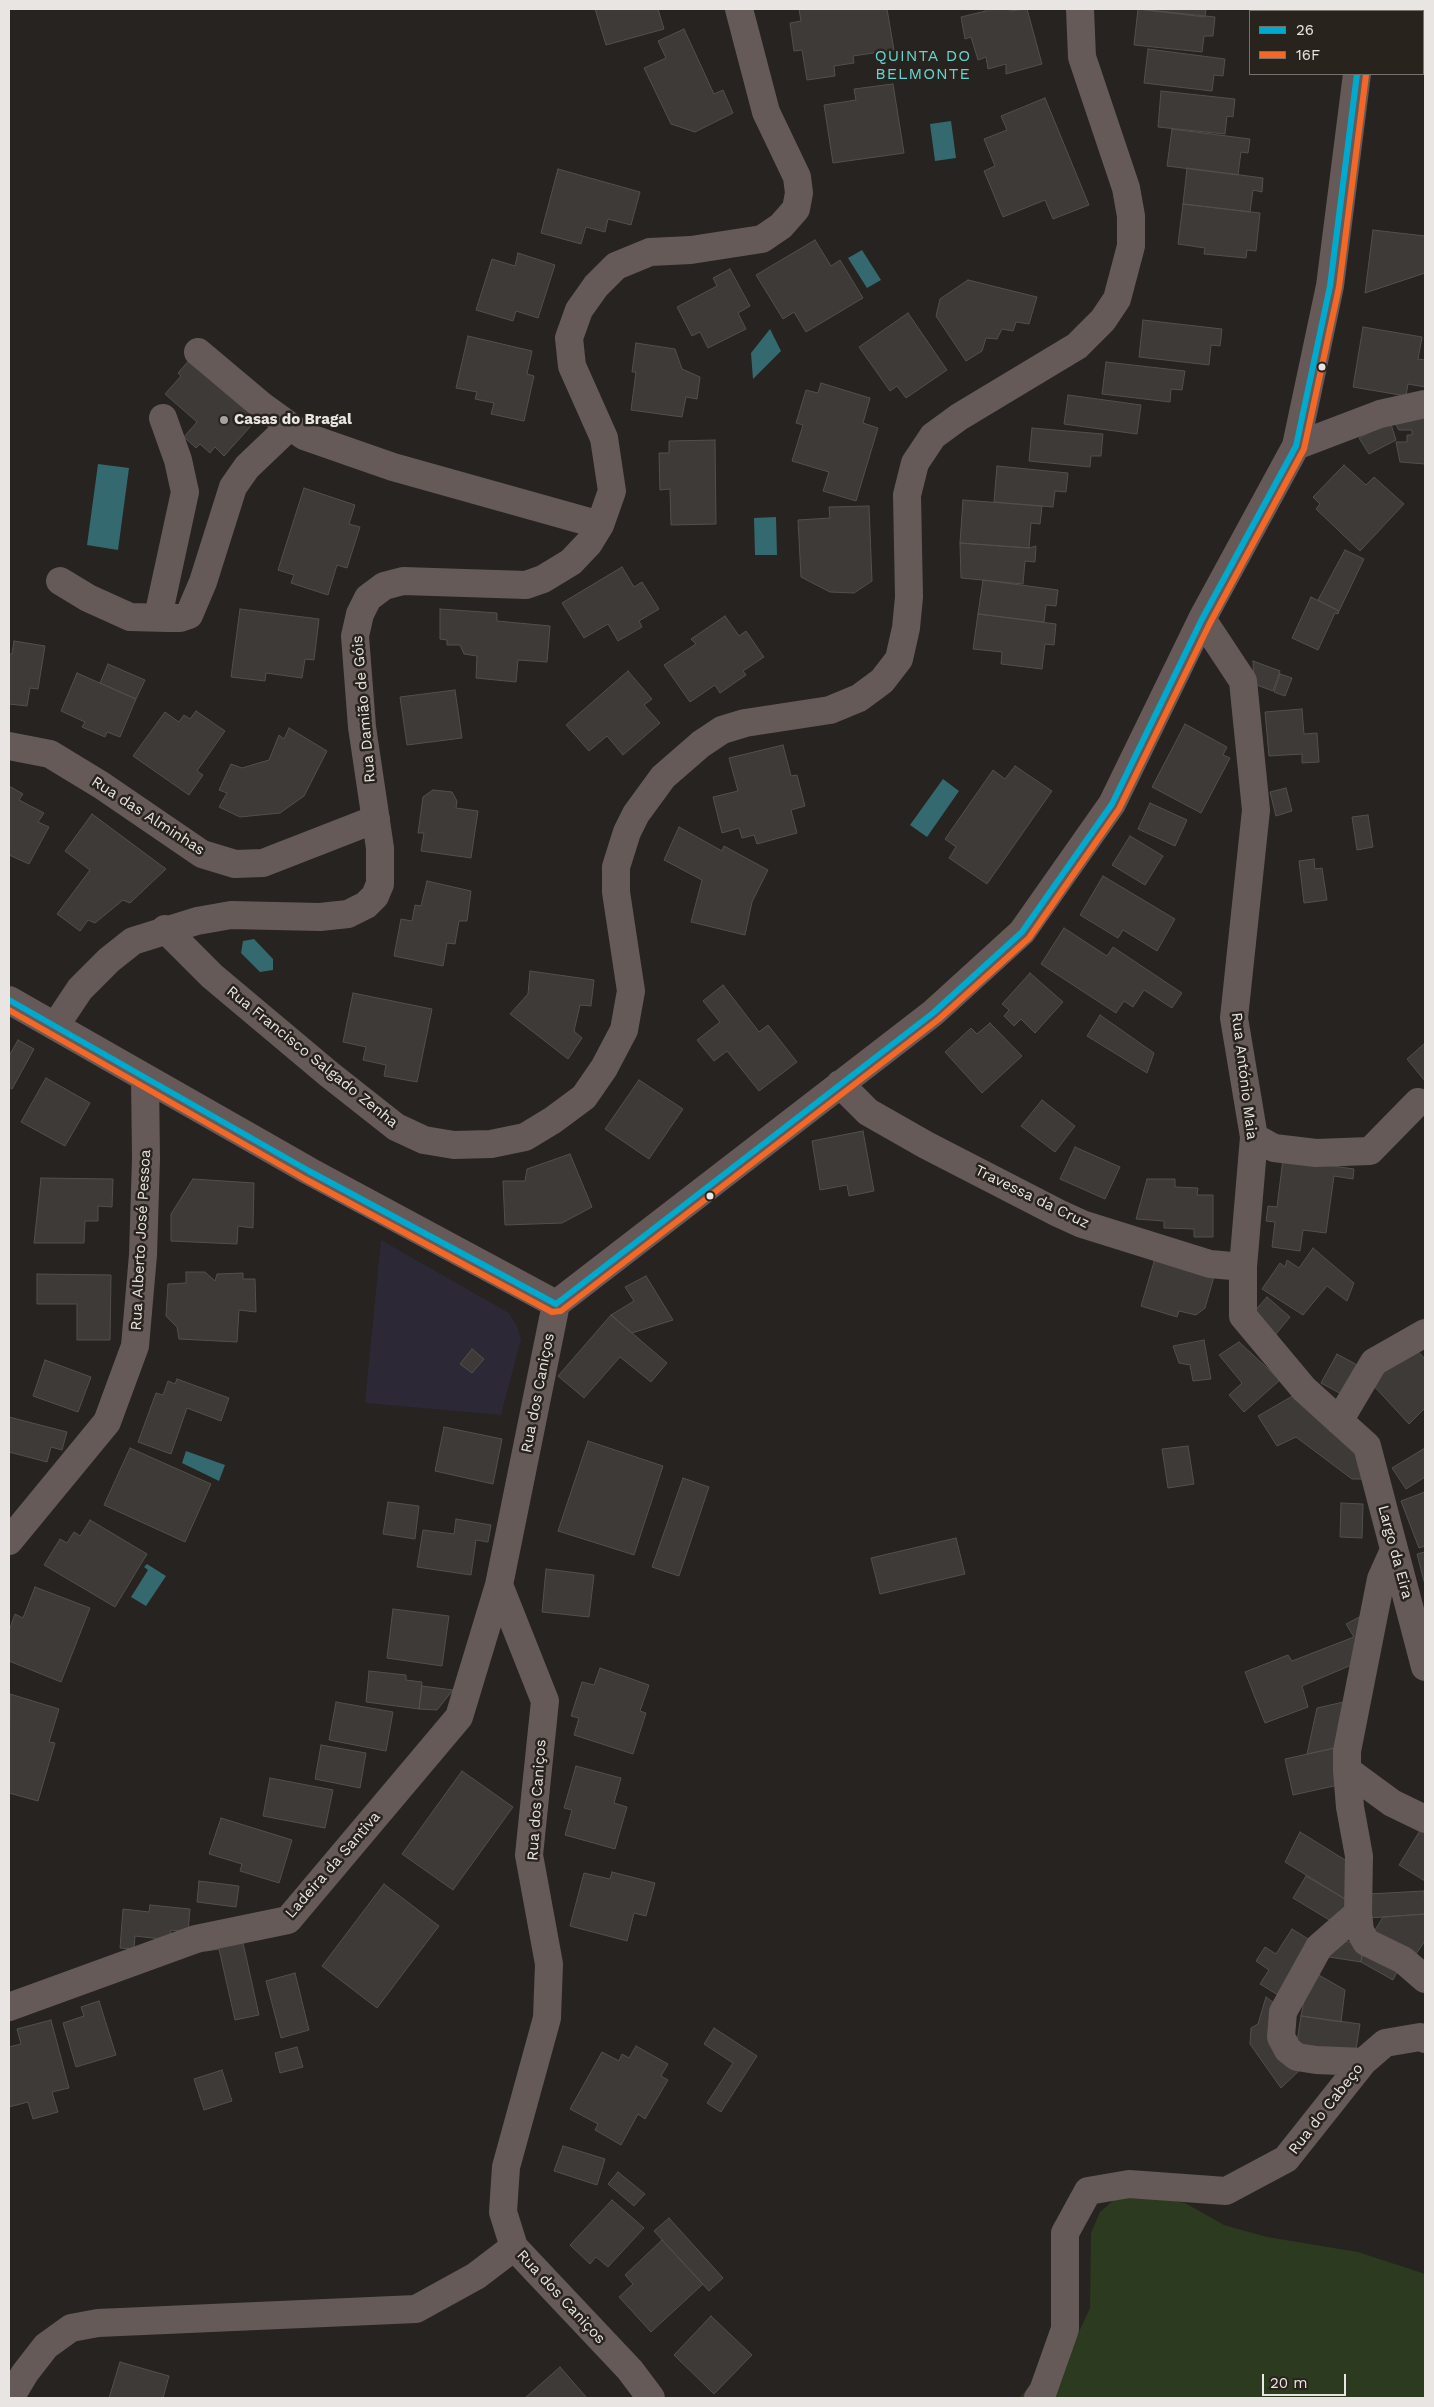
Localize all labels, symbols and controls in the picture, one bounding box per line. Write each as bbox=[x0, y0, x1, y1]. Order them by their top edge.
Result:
legend bbox=[1249, 10, 1424, 75]
text: 26 bbox=[1296, 21, 1314, 39]
district label: QUINTA DO BELMONTE bbox=[874, 46, 972, 84]
text: 16F bbox=[1296, 46, 1320, 64]
unlabelled marker bbox=[1317, 362, 1327, 372]
place label: Casas do Bragal bbox=[234, 411, 352, 429]
marker: Casas do Bragal bbox=[218, 414, 230, 426]
street label: Rua Damião de Góis bbox=[349, 635, 379, 783]
street label: Rua das Alminhas bbox=[88, 773, 208, 859]
street label: Rua Francisco Salgado Zenha bbox=[223, 982, 401, 1132]
street label: Rua António Maia bbox=[1227, 1011, 1261, 1141]
street label: Rua Alberto José Pessoa bbox=[127, 1149, 155, 1331]
street label: Travessa da Cruz bbox=[972, 1162, 1092, 1232]
unlabelled marker bbox=[705, 1191, 715, 1201]
street label: Rua dos Caniços bbox=[518, 1332, 558, 1454]
street label: Largo da Eira bbox=[1374, 1503, 1416, 1601]
street label: Rua dos Caniços bbox=[524, 1739, 550, 1861]
street label: Ladeira da Santiva bbox=[282, 1808, 384, 1922]
street label: Rua do Cabeço bbox=[1285, 2060, 1367, 2158]
street label: Rua dos Caniços bbox=[513, 2246, 609, 2348]
scale bar bbox=[1264, 2364, 1348, 2396]
text: 20 m bbox=[1270, 2374, 1308, 2392]

